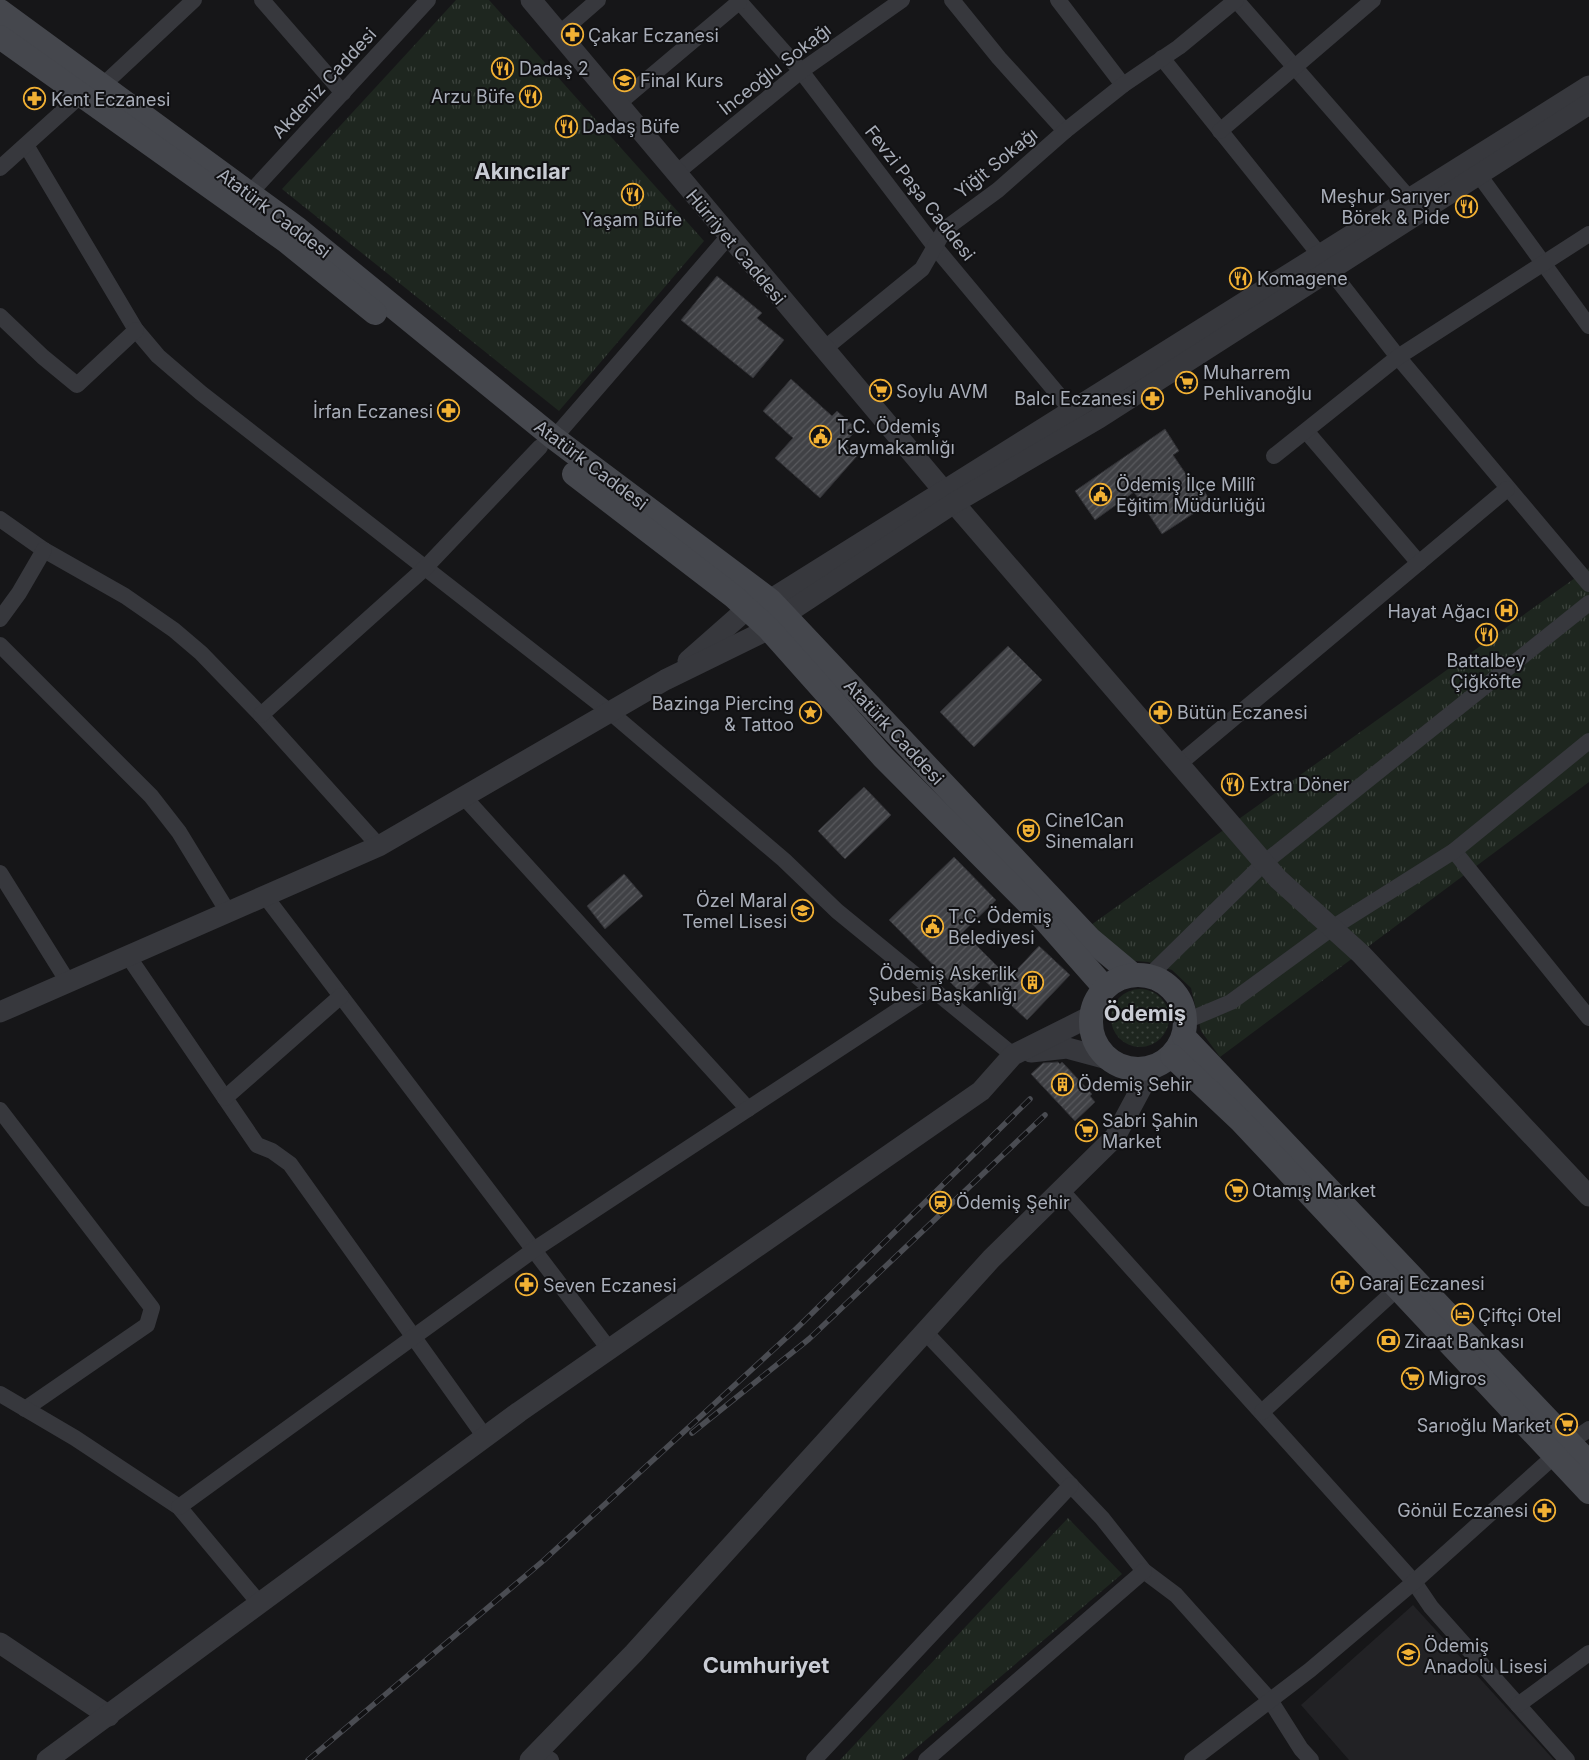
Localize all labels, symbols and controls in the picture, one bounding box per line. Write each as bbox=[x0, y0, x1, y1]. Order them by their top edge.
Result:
street label: İnceoğlu Sokağı bbox=[714, 18, 835, 119]
pharmacy icon: Çakar Eczanesi bbox=[560, 23, 584, 47]
street label: Akdeniz Caddesi bbox=[268, 24, 380, 142]
place label: Çakar Eczanesi bbox=[588, 25, 719, 46]
restaurant icon: Dadaş 2 bbox=[491, 56, 515, 80]
place label: Dadaş 2 bbox=[519, 58, 589, 79]
school or university icon: Final Kurs bbox=[612, 68, 636, 92]
place label: Final Kurs bbox=[640, 70, 724, 91]
restaurant icon: Arzu Büfe bbox=[519, 84, 543, 108]
place label: Arzu Büfe bbox=[431, 86, 515, 107]
pharmacy icon: Kent Eczanesi bbox=[23, 87, 47, 111]
place label: Kent Eczanesi bbox=[51, 89, 170, 110]
restaurant icon: Dadaş Büfe bbox=[554, 114, 578, 138]
place label: Dadaş Büfe bbox=[582, 116, 680, 137]
street label: Fevzi Paşa Caddesi bbox=[861, 121, 979, 265]
street label: Yiğit Sokağı bbox=[950, 123, 1042, 203]
district label: Akıncılar bbox=[474, 158, 570, 184]
street label: Atatürk Caddesi bbox=[213, 164, 335, 262]
restaurant icon: Yaşam Büfe bbox=[620, 182, 644, 206]
street label: Hürriyet Caddesi bbox=[682, 185, 790, 309]
place label: Meşhur Sarıyer Börek & Pide bbox=[1321, 186, 1450, 228]
restaurant icon: Meşhur Sarıyer Börek & Pide bbox=[1454, 194, 1478, 218]
place label: Yaşam Büfe bbox=[582, 209, 682, 230]
restaurant icon: Komagene bbox=[1229, 266, 1253, 290]
place label: Komagene bbox=[1257, 268, 1348, 289]
place label: Muharrem Pehlivanoğlu bbox=[1203, 362, 1312, 404]
supermarket icon: Muharrem Pehlivanoğlu bbox=[1175, 370, 1199, 394]
supermarket icon: Soylu AVM bbox=[868, 379, 892, 403]
place label: Soylu AVM bbox=[896, 381, 988, 402]
pharmacy icon: Balcı Eczanesi bbox=[1140, 386, 1164, 410]
place label: Balcı Eczanesi bbox=[1014, 388, 1136, 409]
pharmacy icon: İrfan Eczanesi bbox=[437, 399, 461, 423]
place label: İrfan Eczanesi bbox=[313, 400, 433, 422]
place label: T.C. Ödemiş Kaymakamlığı bbox=[837, 415, 955, 458]
street label: Atatürk Caddesi bbox=[530, 416, 652, 514]
public building icon: T.C. Ödemiş Kaymakamlığı bbox=[809, 424, 833, 448]
place label: Ödemiş İlçe Millî Eğitim Müdürlüğü bbox=[1116, 473, 1266, 516]
public building icon: Ödemiş İlçe Millî Eğitim Müdürlüğü bbox=[1088, 482, 1112, 506]
hospital icon: Hayat Ağacı bbox=[1494, 599, 1518, 623]
place label: Hayat Ağacı bbox=[1387, 601, 1490, 622]
restaurant icon: Battalbey Çiğköfte bbox=[1474, 623, 1498, 647]
place label: Battalbey Çiğköfte bbox=[1446, 650, 1526, 692]
street label: Atatürk Caddesi bbox=[840, 675, 948, 789]
place label: Bazinga Piercing & Tattoo bbox=[652, 693, 794, 735]
pharmacy icon: Bütün Eczanesi bbox=[1149, 700, 1173, 724]
place icon: Bazinga Piercing & Tattoo bbox=[798, 701, 822, 725]
place label: Bütün Eczanesi bbox=[1177, 702, 1308, 723]
restaurant icon: Extra Döner bbox=[1221, 772, 1245, 796]
place label: Extra Döner bbox=[1249, 774, 1350, 795]
place label: Cine1Can Sinemaları bbox=[1045, 810, 1134, 852]
theatre icon: Cine1Can Sinemaları bbox=[1017, 818, 1041, 842]
place label: Özel Maral Temel Lisesi bbox=[682, 889, 787, 932]
school or university icon: Özel Maral Temel Lisesi bbox=[791, 898, 815, 922]
place label: T.C. Ödemiş Belediyesi bbox=[948, 905, 1052, 948]
public building icon: T.C. Ödemiş Belediyesi bbox=[920, 914, 944, 938]
place label: Ödemiş Askerlik Şubesi Başkanlığı bbox=[868, 962, 1017, 1005]
building icon: Ödemiş Askerlik Şubesi Başkanlığı bbox=[1021, 971, 1045, 995]
district label: Ödemiş bbox=[1104, 1000, 1186, 1026]
building icon: Ödemiş Sehir bbox=[1050, 1072, 1074, 1096]
place label: Ödemiş Sehir bbox=[1078, 1073, 1192, 1095]
place label: Sabri Şahin Market bbox=[1102, 1110, 1198, 1152]
supermarket icon: Sabri Şahin Market bbox=[1074, 1118, 1098, 1142]
supermarket icon: Otamış Market bbox=[1224, 1178, 1248, 1202]
place label: Otamış Market bbox=[1252, 1180, 1376, 1201]
station icon: Ödemiş Şehir bbox=[928, 1190, 952, 1214]
place label: Ödemiş Şehir bbox=[956, 1191, 1070, 1213]
pharmacy icon: Garaj Eczanesi bbox=[1331, 1271, 1355, 1295]
pharmacy icon: Seven Eczanesi bbox=[515, 1273, 539, 1297]
place label: Garaj Eczanesi bbox=[1359, 1273, 1485, 1294]
place label: Seven Eczanesi bbox=[543, 1275, 677, 1296]
hotel icon: Çiftçi Otel bbox=[1450, 1303, 1474, 1327]
place label: Çiftçi Otel bbox=[1478, 1305, 1561, 1326]
bank icon: Ziraat Bankası bbox=[1376, 1329, 1400, 1353]
place label: Ziraat Bankası bbox=[1404, 1331, 1524, 1352]
supermarket icon: Migros bbox=[1400, 1366, 1424, 1390]
place label: Migros bbox=[1428, 1368, 1486, 1389]
supermarket icon: Sarıoğlu Market bbox=[1555, 1413, 1579, 1437]
place label: Sarıoğlu Market bbox=[1417, 1415, 1551, 1436]
pharmacy icon: Gönül Eczanesi bbox=[1532, 1498, 1556, 1522]
place label: Gönül Eczanesi bbox=[1397, 1500, 1528, 1521]
place label: Ödemiş Anadolu Lisesi bbox=[1424, 1634, 1547, 1677]
school or university icon: Ödemiş Anadolu Lisesi bbox=[1396, 1643, 1420, 1667]
district label: Cumhuriyet bbox=[703, 1652, 829, 1678]

